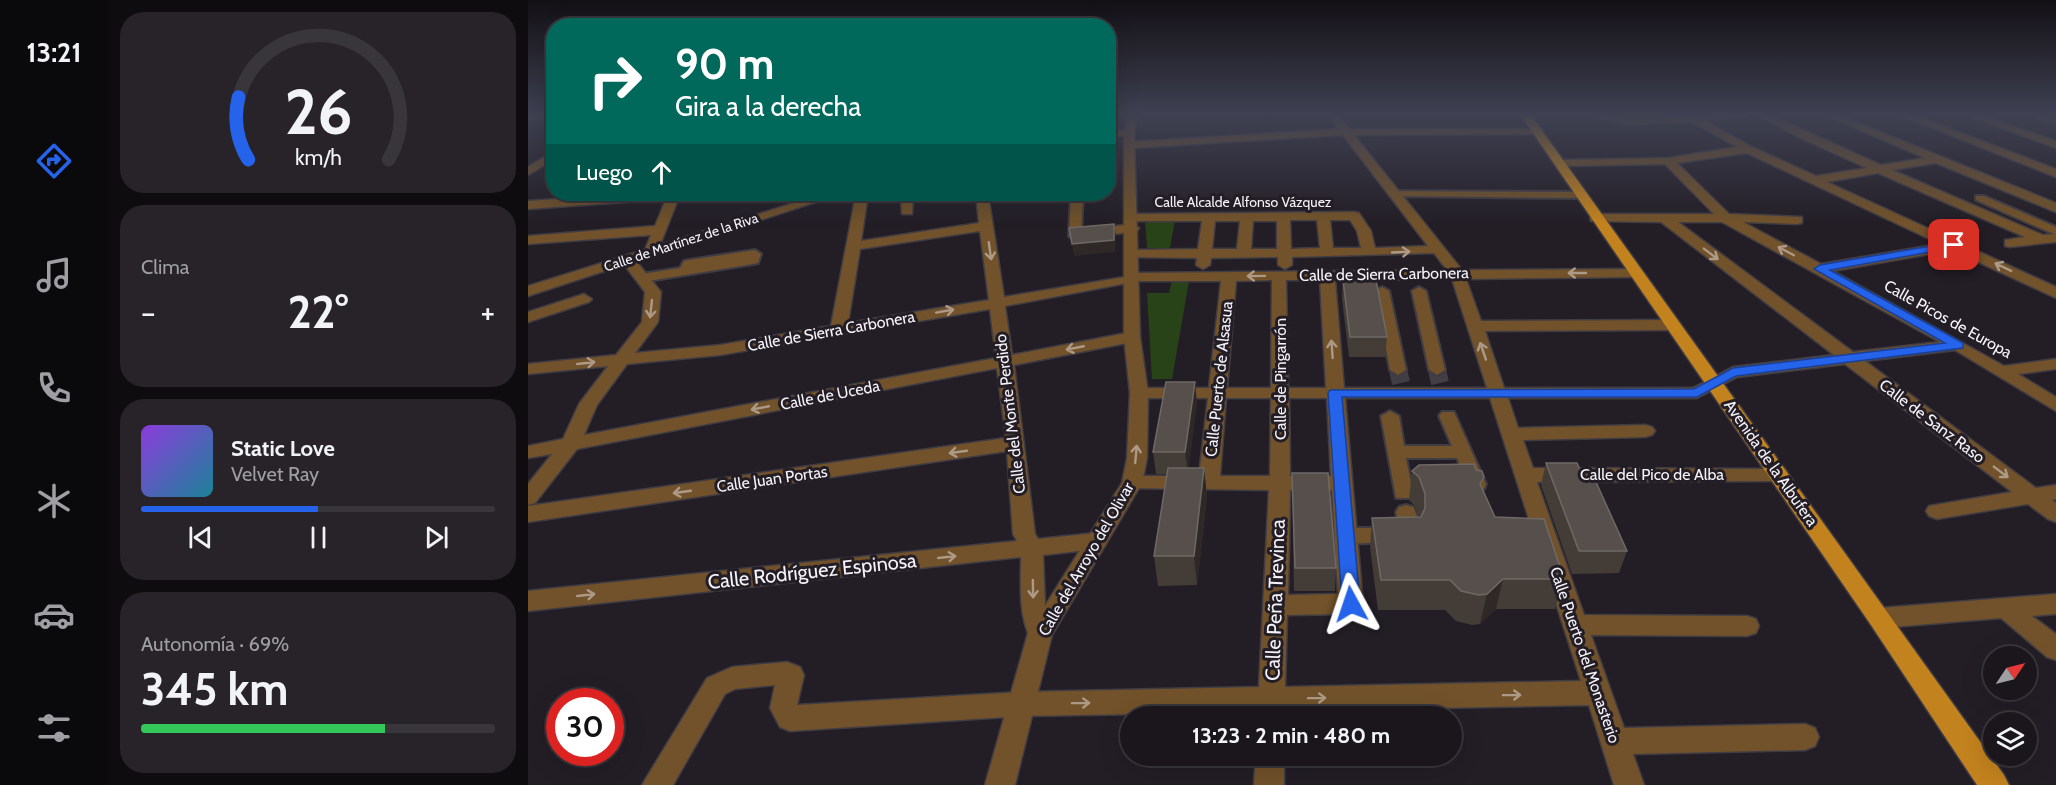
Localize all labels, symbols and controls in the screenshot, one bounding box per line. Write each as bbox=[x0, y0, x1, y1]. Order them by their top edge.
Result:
text: 13:21 bbox=[27, 36, 81, 69]
text: 90 m bbox=[675, 38, 774, 90]
icon: right bbox=[576, 42, 654, 120]
text: 26 bbox=[284, 74, 352, 150]
text: Gira a la derecha bbox=[675, 90, 861, 123]
icon: directions bbox=[33, 140, 75, 182]
text: km/h bbox=[295, 144, 341, 170]
icon: ahead bbox=[645, 156, 678, 189]
text: Luego bbox=[576, 159, 633, 186]
street label: Calle Alcalde Alfonso Vázquez bbox=[1155, 193, 1332, 211]
street label: Calle de Martínez de la Riva bbox=[602, 208, 761, 275]
pin bbox=[1928, 219, 1979, 270]
icon: arrive bbox=[1937, 228, 1970, 261]
one-way arrow bbox=[985, 241, 996, 261]
one-way arrow bbox=[1778, 245, 1796, 256]
one-way arrow bbox=[1391, 246, 1410, 257]
one-way arrow bbox=[1703, 247, 1719, 260]
icon: music bbox=[33, 254, 75, 296]
text: Clima bbox=[141, 255, 189, 279]
one-way arrow bbox=[1995, 261, 2013, 273]
street label: Calle de Sierra Carbonera bbox=[1299, 263, 1469, 285]
one-way arrow bbox=[1568, 267, 1588, 279]
one-way arrow bbox=[1247, 270, 1267, 282]
street label: Calle Picos de Europa bbox=[1881, 276, 2016, 362]
text: 22° bbox=[288, 285, 348, 339]
text: − bbox=[141, 292, 156, 332]
text: + bbox=[480, 292, 495, 332]
one-way arrow bbox=[646, 298, 657, 318]
street label: Calle Puerto de Alsasua bbox=[1201, 300, 1237, 458]
one-way arrow bbox=[935, 305, 955, 316]
street label: Calle de Sierra Carbonera bbox=[746, 307, 916, 355]
street label: Calle de Pingarrón bbox=[1271, 318, 1290, 440]
street label: Calle del Monte Perdido bbox=[991, 333, 1029, 495]
one-way arrow bbox=[1327, 339, 1338, 359]
one-way arrow bbox=[1477, 342, 1488, 361]
one-way arrow bbox=[1066, 343, 1085, 354]
one-way arrow bbox=[576, 357, 596, 368]
icon: phone bbox=[33, 367, 75, 409]
street label: Calle de Sanz Raso bbox=[1875, 375, 1989, 467]
street label: Calle de Uceda bbox=[779, 376, 882, 414]
street label: Avenida de la Albufera bbox=[1720, 396, 1822, 530]
one-way arrow bbox=[751, 403, 770, 414]
text: Static Love bbox=[231, 435, 335, 462]
one-way arrow bbox=[1131, 444, 1142, 464]
one-way arrow bbox=[948, 446, 968, 457]
text: Velvet Ray bbox=[231, 462, 319, 486]
street label: Calle Juan Portas bbox=[715, 462, 829, 496]
street label: Calle del Pico de Alba bbox=[1580, 465, 1724, 484]
one-way arrow bbox=[1992, 466, 2008, 479]
street label: Calle del Arroyo del Olivar bbox=[1034, 478, 1138, 639]
icon: climate bbox=[33, 480, 75, 522]
one-way arrow bbox=[672, 486, 692, 497]
street label: Calle Peña Trevinca bbox=[1260, 518, 1290, 681]
icon: previous bbox=[184, 521, 217, 554]
icon: pause bbox=[302, 521, 335, 554]
icon: next bbox=[420, 521, 453, 554]
street label: Calle Rodríguez Espinosa bbox=[706, 548, 918, 594]
one-way arrow bbox=[937, 551, 957, 562]
street label: Calle Puerto del Monasterio bbox=[1546, 564, 1624, 746]
position arrow bbox=[1319, 572, 1383, 636]
one-way arrow bbox=[1027, 579, 1039, 599]
one-way arrow bbox=[576, 589, 596, 600]
icon: car bbox=[33, 594, 75, 636]
text: Autonomía · 69% bbox=[141, 632, 289, 656]
north arrow bbox=[1983, 646, 2037, 700]
map controls bbox=[1983, 646, 2037, 766]
text: 345 km bbox=[141, 662, 288, 716]
speed limit sign: 30 bbox=[546, 688, 624, 766]
one-way arrow bbox=[1502, 689, 1522, 700]
one-way arrow bbox=[1307, 693, 1327, 704]
one-way arrow bbox=[1070, 697, 1090, 709]
icon: filters bbox=[33, 707, 75, 749]
button: layers bbox=[1983, 712, 2037, 766]
text: 13:23 · 2 min · 480 m bbox=[1192, 722, 1390, 749]

